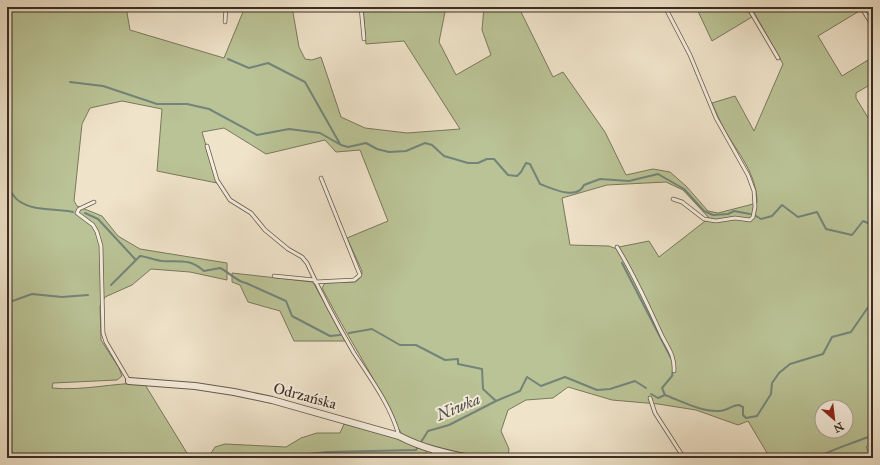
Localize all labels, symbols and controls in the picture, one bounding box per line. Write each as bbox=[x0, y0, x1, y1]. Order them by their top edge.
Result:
street label: Odrzańska bbox=[271, 379, 339, 413]
water label: Niwka bbox=[432, 389, 483, 425]
north arrow bbox=[814, 399, 854, 439]
text: N bbox=[831, 419, 846, 436]

